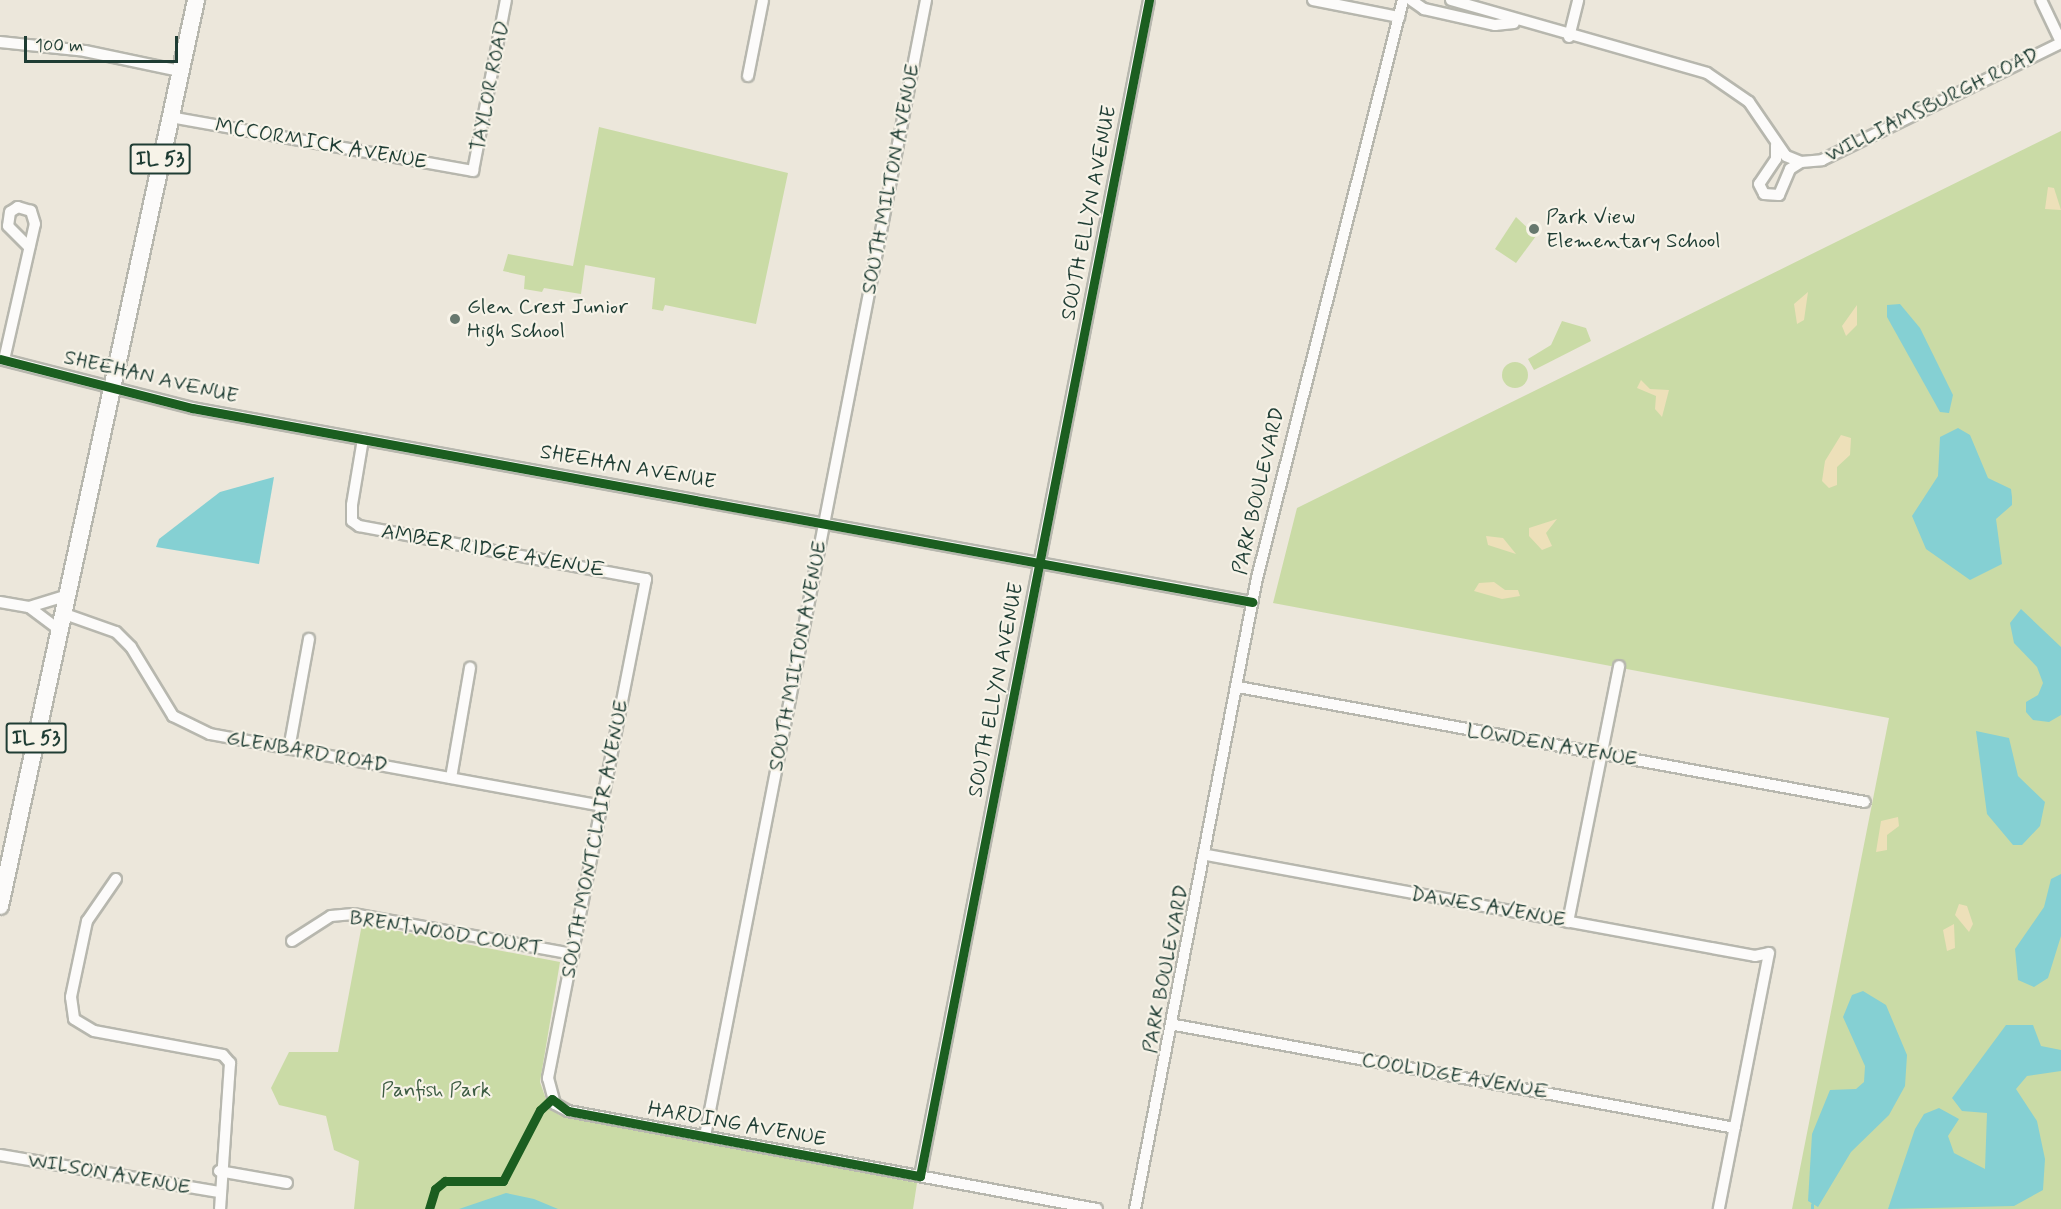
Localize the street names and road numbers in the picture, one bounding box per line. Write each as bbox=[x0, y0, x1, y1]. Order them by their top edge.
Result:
street label: TAYLOR ROAD bbox=[465, 19, 515, 153]
street label: WILLIAMSBURGH ROAD bbox=[1821, 42, 2043, 168]
street label: SOUTH MILTON AVENUE bbox=[856, 60, 926, 298]
street label: SOUTH ELLYN AVENUE bbox=[1056, 103, 1122, 323]
street label: MCCORMICK AVENUE bbox=[211, 113, 431, 175]
road number: IL 53 bbox=[128, 142, 192, 176]
street label: SHEEHAN AVENUE bbox=[61, 345, 241, 409]
street label: PARK BOULEVARD bbox=[1227, 405, 1291, 577]
street label: SHEEHAN AVENUE bbox=[538, 439, 718, 495]
street label: AMBER RIDGE AVENUE bbox=[376, 518, 610, 584]
street label: SOUTH MILTON AVENUE bbox=[763, 537, 833, 775]
street label: SOUTH ELLYN AVENUE bbox=[963, 580, 1029, 800]
street label: SOUTH MONTCLAIR AVENUE bbox=[555, 697, 635, 981]
street label: LOWDEN AVENUE bbox=[1463, 717, 1641, 773]
road number: IL 53 bbox=[4, 721, 68, 755]
street label: GLENBARD ROAD bbox=[224, 725, 390, 779]
street label: DAWES AVENUE bbox=[1407, 881, 1569, 933]
street label: PARK BOULEVARD bbox=[1137, 883, 1195, 1055]
street label: BRENTWOOD COURT bbox=[348, 905, 544, 961]
street label: COOLIDGE AVENUE bbox=[1360, 1047, 1550, 1105]
street label: HARDING AVENUE bbox=[645, 1096, 829, 1152]
street label: WILSON AVENUE bbox=[24, 1147, 194, 1201]

